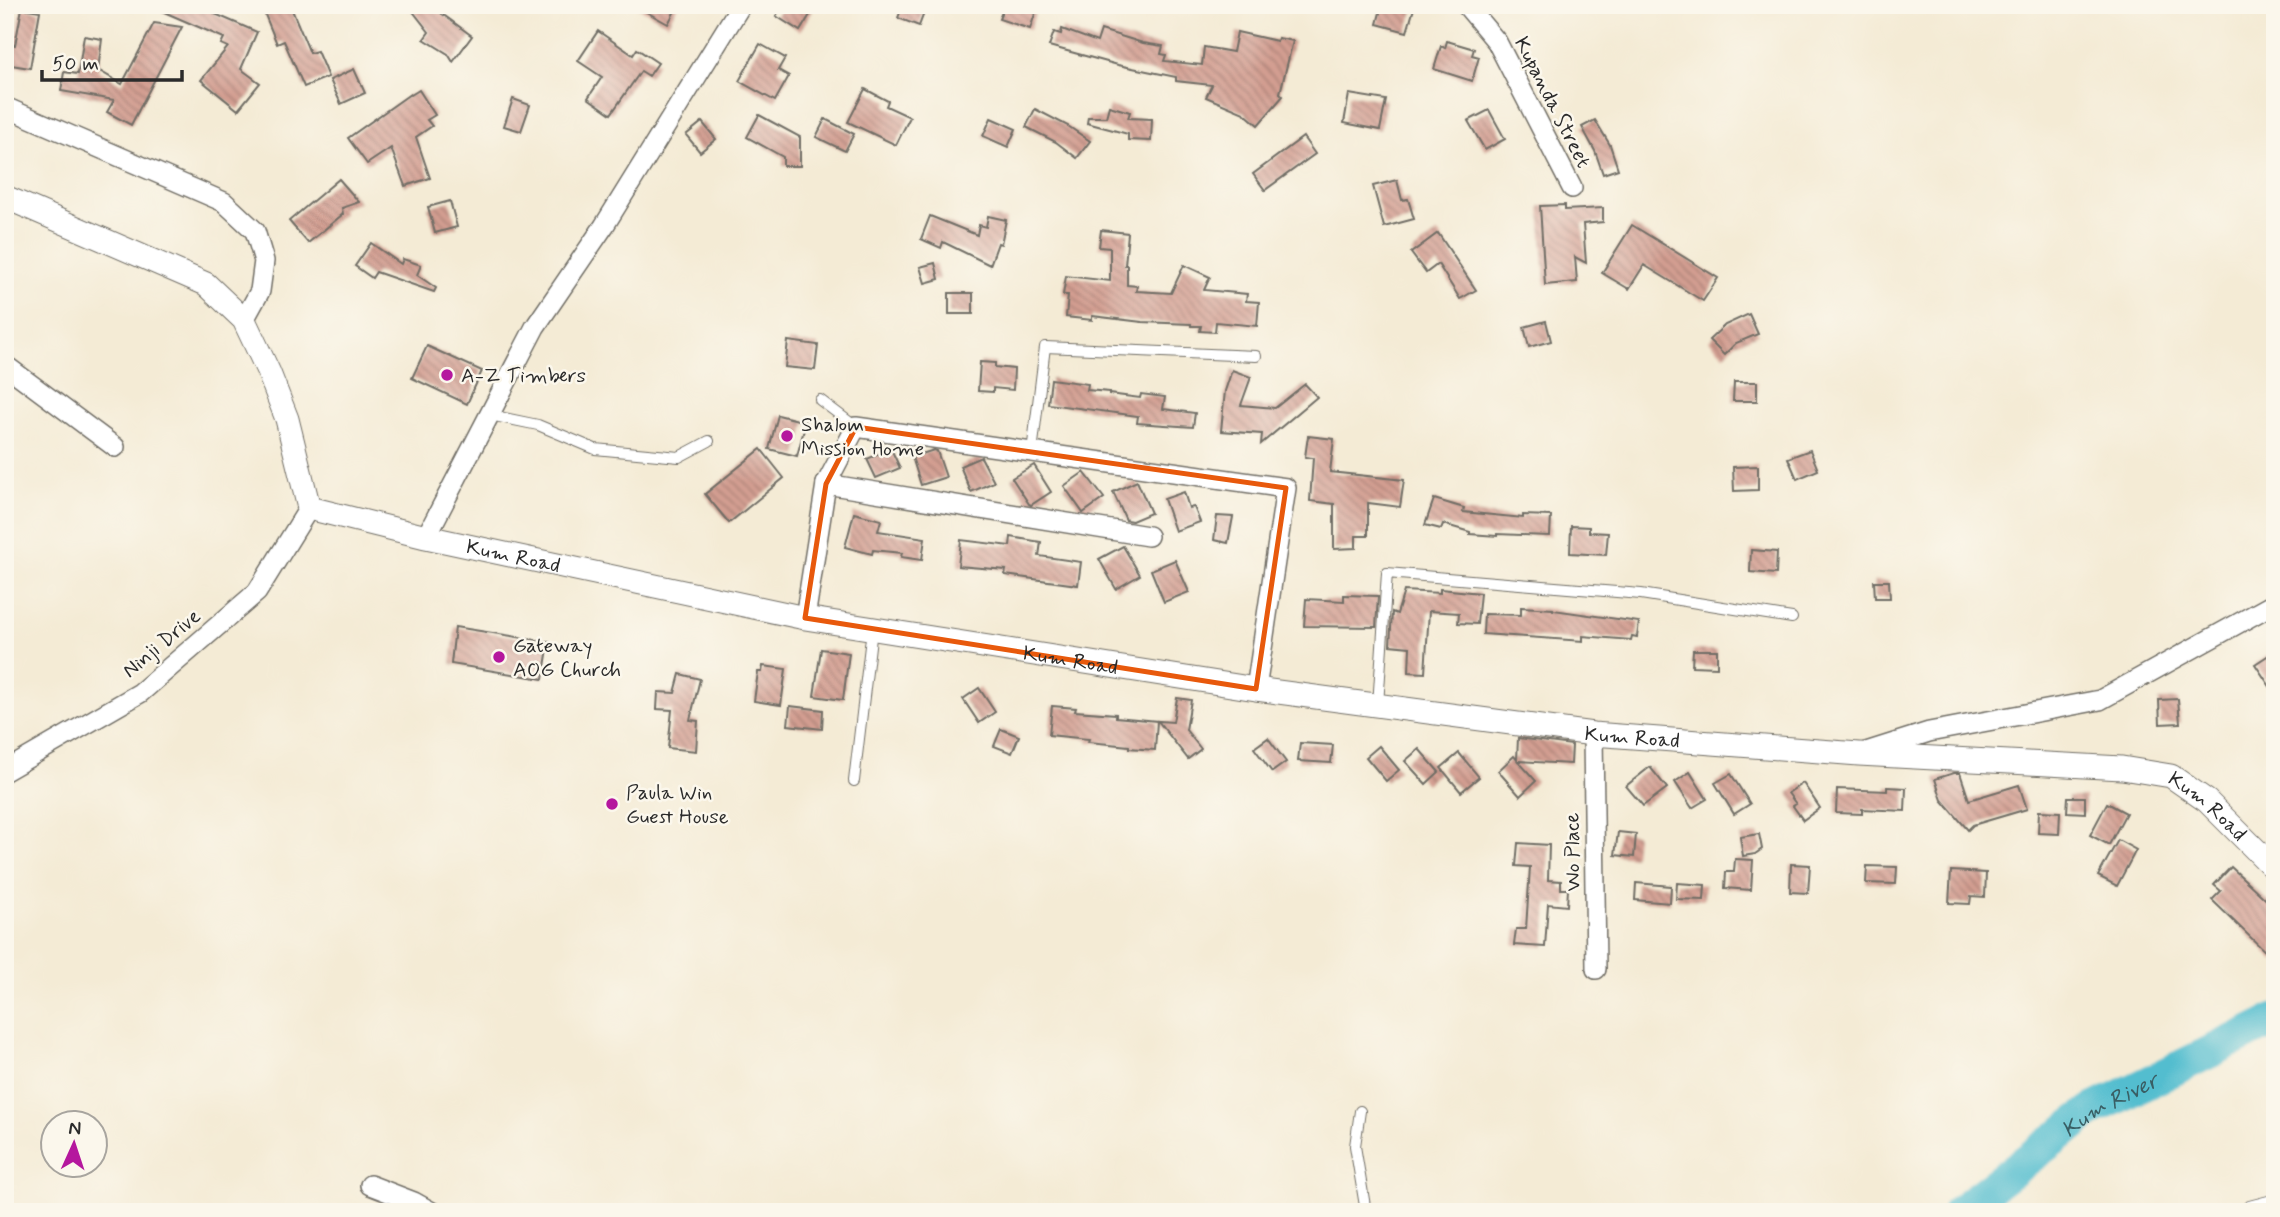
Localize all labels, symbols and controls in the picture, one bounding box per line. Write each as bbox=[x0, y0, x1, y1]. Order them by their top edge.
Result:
street label: Kupanda Street bbox=[1507, 32, 1597, 173]
scale bar bbox=[42, 38, 182, 82]
text: 50 m bbox=[52, 50, 99, 78]
place label: A-Z Timbers bbox=[461, 362, 586, 390]
marker: A-Z Timbers bbox=[439, 367, 455, 383]
place label: Shalom Mission Home bbox=[801, 411, 924, 463]
marker: Shalom Mission Home bbox=[779, 428, 795, 444]
street label: Kum Road bbox=[464, 533, 563, 580]
street label: Ninji Drive bbox=[117, 603, 207, 685]
place label: Gateway AOG Church bbox=[513, 632, 621, 684]
street label: Kum Road bbox=[1021, 640, 1120, 682]
marker: Gateway AOG Church bbox=[491, 649, 507, 665]
street label: Kum Road bbox=[1583, 720, 1681, 755]
street label: Kum Road bbox=[2162, 765, 2253, 848]
place label: Paula Win Guest House bbox=[626, 779, 729, 831]
marker: Paula Win Guest House bbox=[604, 796, 620, 812]
street label: Wo Place bbox=[1558, 812, 1588, 892]
water label: Kum River bbox=[2056, 1065, 2166, 1145]
north arrow bbox=[38, 1108, 108, 1178]
text: N bbox=[68, 1116, 82, 1141]

